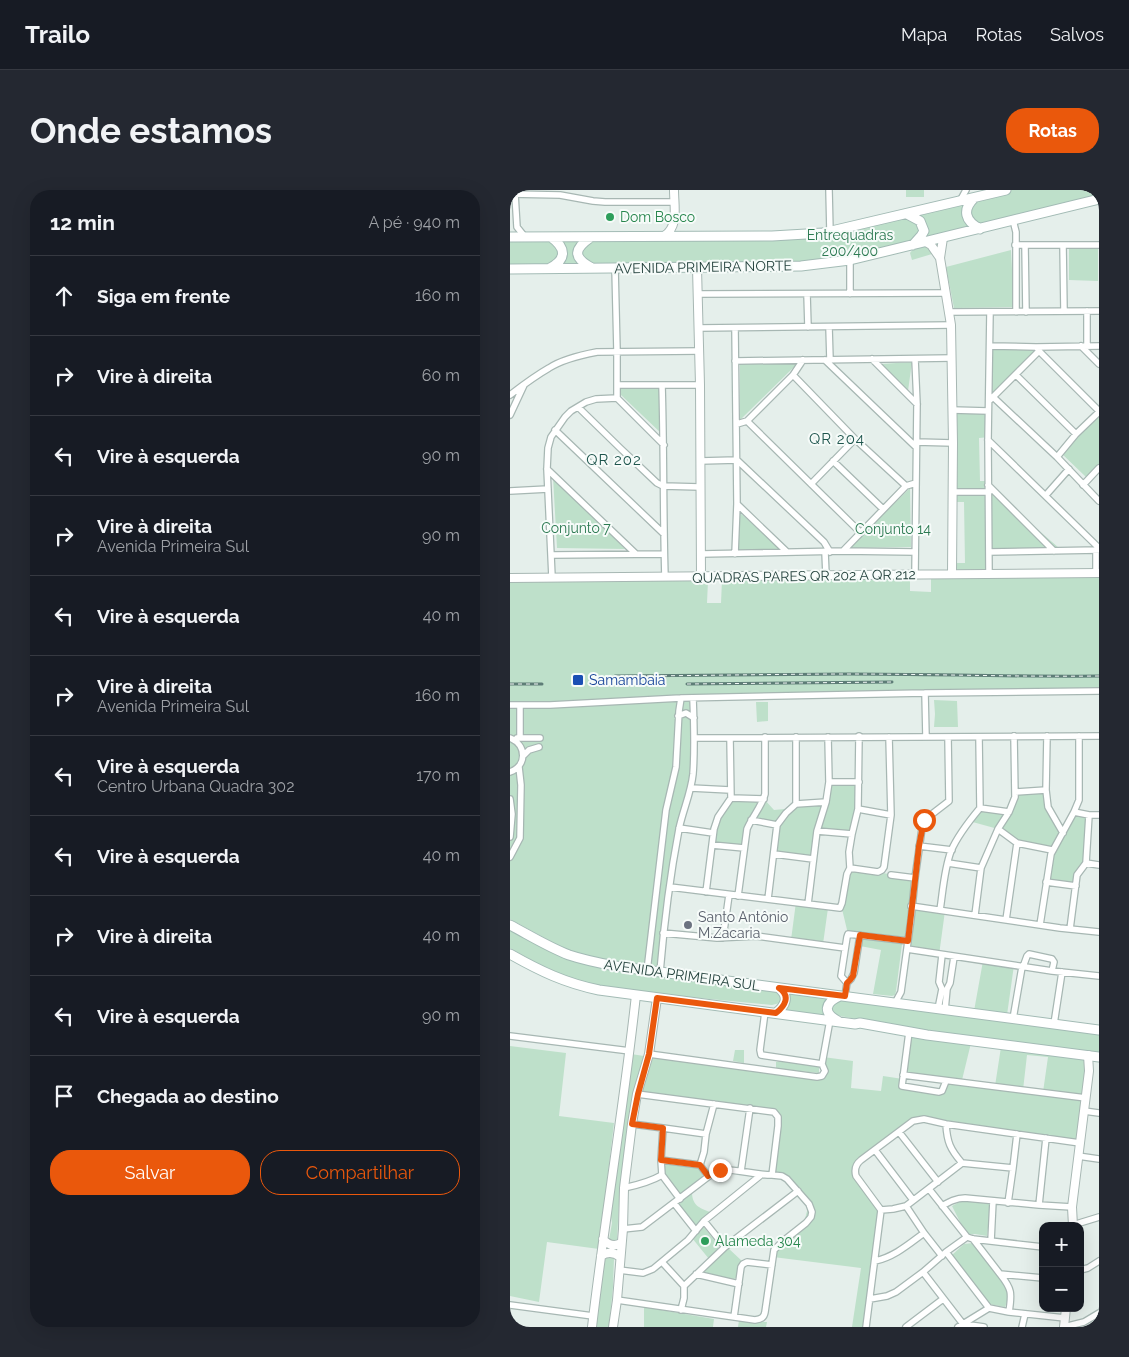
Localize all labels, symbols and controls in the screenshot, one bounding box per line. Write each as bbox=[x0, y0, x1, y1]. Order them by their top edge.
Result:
text: Trailo bbox=[25, 20, 90, 49]
text: Mapa bbox=[901, 24, 947, 45]
text: Rotas bbox=[975, 24, 1022, 45]
text: Salvos bbox=[1050, 24, 1104, 45]
button: Rotas bbox=[1006, 108, 1099, 153]
text: Onde estamos bbox=[30, 110, 272, 151]
place label: Dom Bosco bbox=[620, 209, 695, 225]
text: 12 min bbox=[50, 210, 115, 235]
marker: Dom Bosco bbox=[604, 211, 616, 223]
text: A pé · 940 m bbox=[368, 213, 460, 232]
park label: Entrequadras 200/400 bbox=[807, 227, 894, 259]
street label: AVENIDA PRIMEIRA NORTE bbox=[614, 257, 792, 277]
icon: ahead bbox=[50, 282, 78, 310]
text: Siga em frente bbox=[97, 285, 230, 307]
text: 160 m bbox=[415, 286, 460, 305]
icon: right bbox=[50, 362, 78, 390]
text: Vire à direita bbox=[97, 365, 212, 387]
text: 60 m bbox=[422, 366, 460, 385]
district label: QR 204 bbox=[809, 430, 865, 448]
icon: left bbox=[50, 442, 78, 470]
text: Vire à esquerda bbox=[97, 445, 240, 467]
text: 90 m bbox=[422, 446, 460, 465]
district label: QR 202 bbox=[586, 451, 642, 469]
text: Vire à direita bbox=[97, 515, 212, 537]
park label: Conjunto 7 bbox=[541, 520, 611, 536]
park label: Conjunto 14 bbox=[855, 521, 931, 537]
icon: right bbox=[50, 522, 78, 550]
text: 90 m bbox=[422, 526, 460, 545]
text: Avenida Primeira Sul bbox=[97, 537, 249, 556]
street label: QUADRAS PARES QR 202 A QR 212 bbox=[692, 566, 916, 586]
icon: left bbox=[50, 602, 78, 630]
text: Vire à esquerda bbox=[97, 605, 240, 627]
text: 40 m bbox=[423, 606, 460, 625]
place label: Samambaia bbox=[589, 672, 665, 688]
marker: Samambaia bbox=[571, 673, 585, 687]
text: Vire à direita bbox=[97, 675, 212, 697]
icon: right bbox=[50, 682, 78, 710]
text: 160 m bbox=[415, 686, 460, 705]
text: Avenida Primeira Sul bbox=[97, 697, 249, 716]
text: Vire à esquerda bbox=[97, 755, 240, 777]
icon: left bbox=[50, 762, 78, 790]
text: 170 m bbox=[416, 766, 460, 785]
text: Centro Urbana Quadra 302 bbox=[97, 777, 294, 796]
route start bbox=[913, 809, 936, 832]
icon: left bbox=[50, 842, 78, 870]
text: Vire à esquerda bbox=[97, 845, 240, 867]
text: 40 m bbox=[423, 846, 460, 865]
place label: Santo Antônio M.Zacaria bbox=[698, 909, 788, 941]
marker: Santo Antônio M.Zacaria bbox=[682, 919, 694, 931]
icon: right bbox=[50, 922, 78, 950]
text: Vire à direita bbox=[97, 925, 212, 947]
text: 40 m bbox=[423, 926, 460, 945]
street label: AVENIDA PRIMEIRA SUL bbox=[603, 956, 761, 994]
icon: left bbox=[50, 1002, 78, 1030]
text: Vire à esquerda bbox=[97, 1005, 240, 1027]
text: 90 m bbox=[422, 1006, 460, 1025]
icon: arrive bbox=[50, 1082, 78, 1110]
text: Chegada ao destino bbox=[97, 1085, 279, 1107]
button: Salvar bbox=[50, 1150, 250, 1195]
button: Compartilhar bbox=[260, 1150, 460, 1195]
route end bbox=[709, 1159, 732, 1182]
map controls bbox=[1039, 1222, 1084, 1312]
button: + bbox=[1039, 1222, 1084, 1267]
place label: Alameda 304 bbox=[715, 1233, 801, 1249]
marker: Alameda 304 bbox=[699, 1235, 711, 1247]
button: − bbox=[1039, 1267, 1084, 1312]

